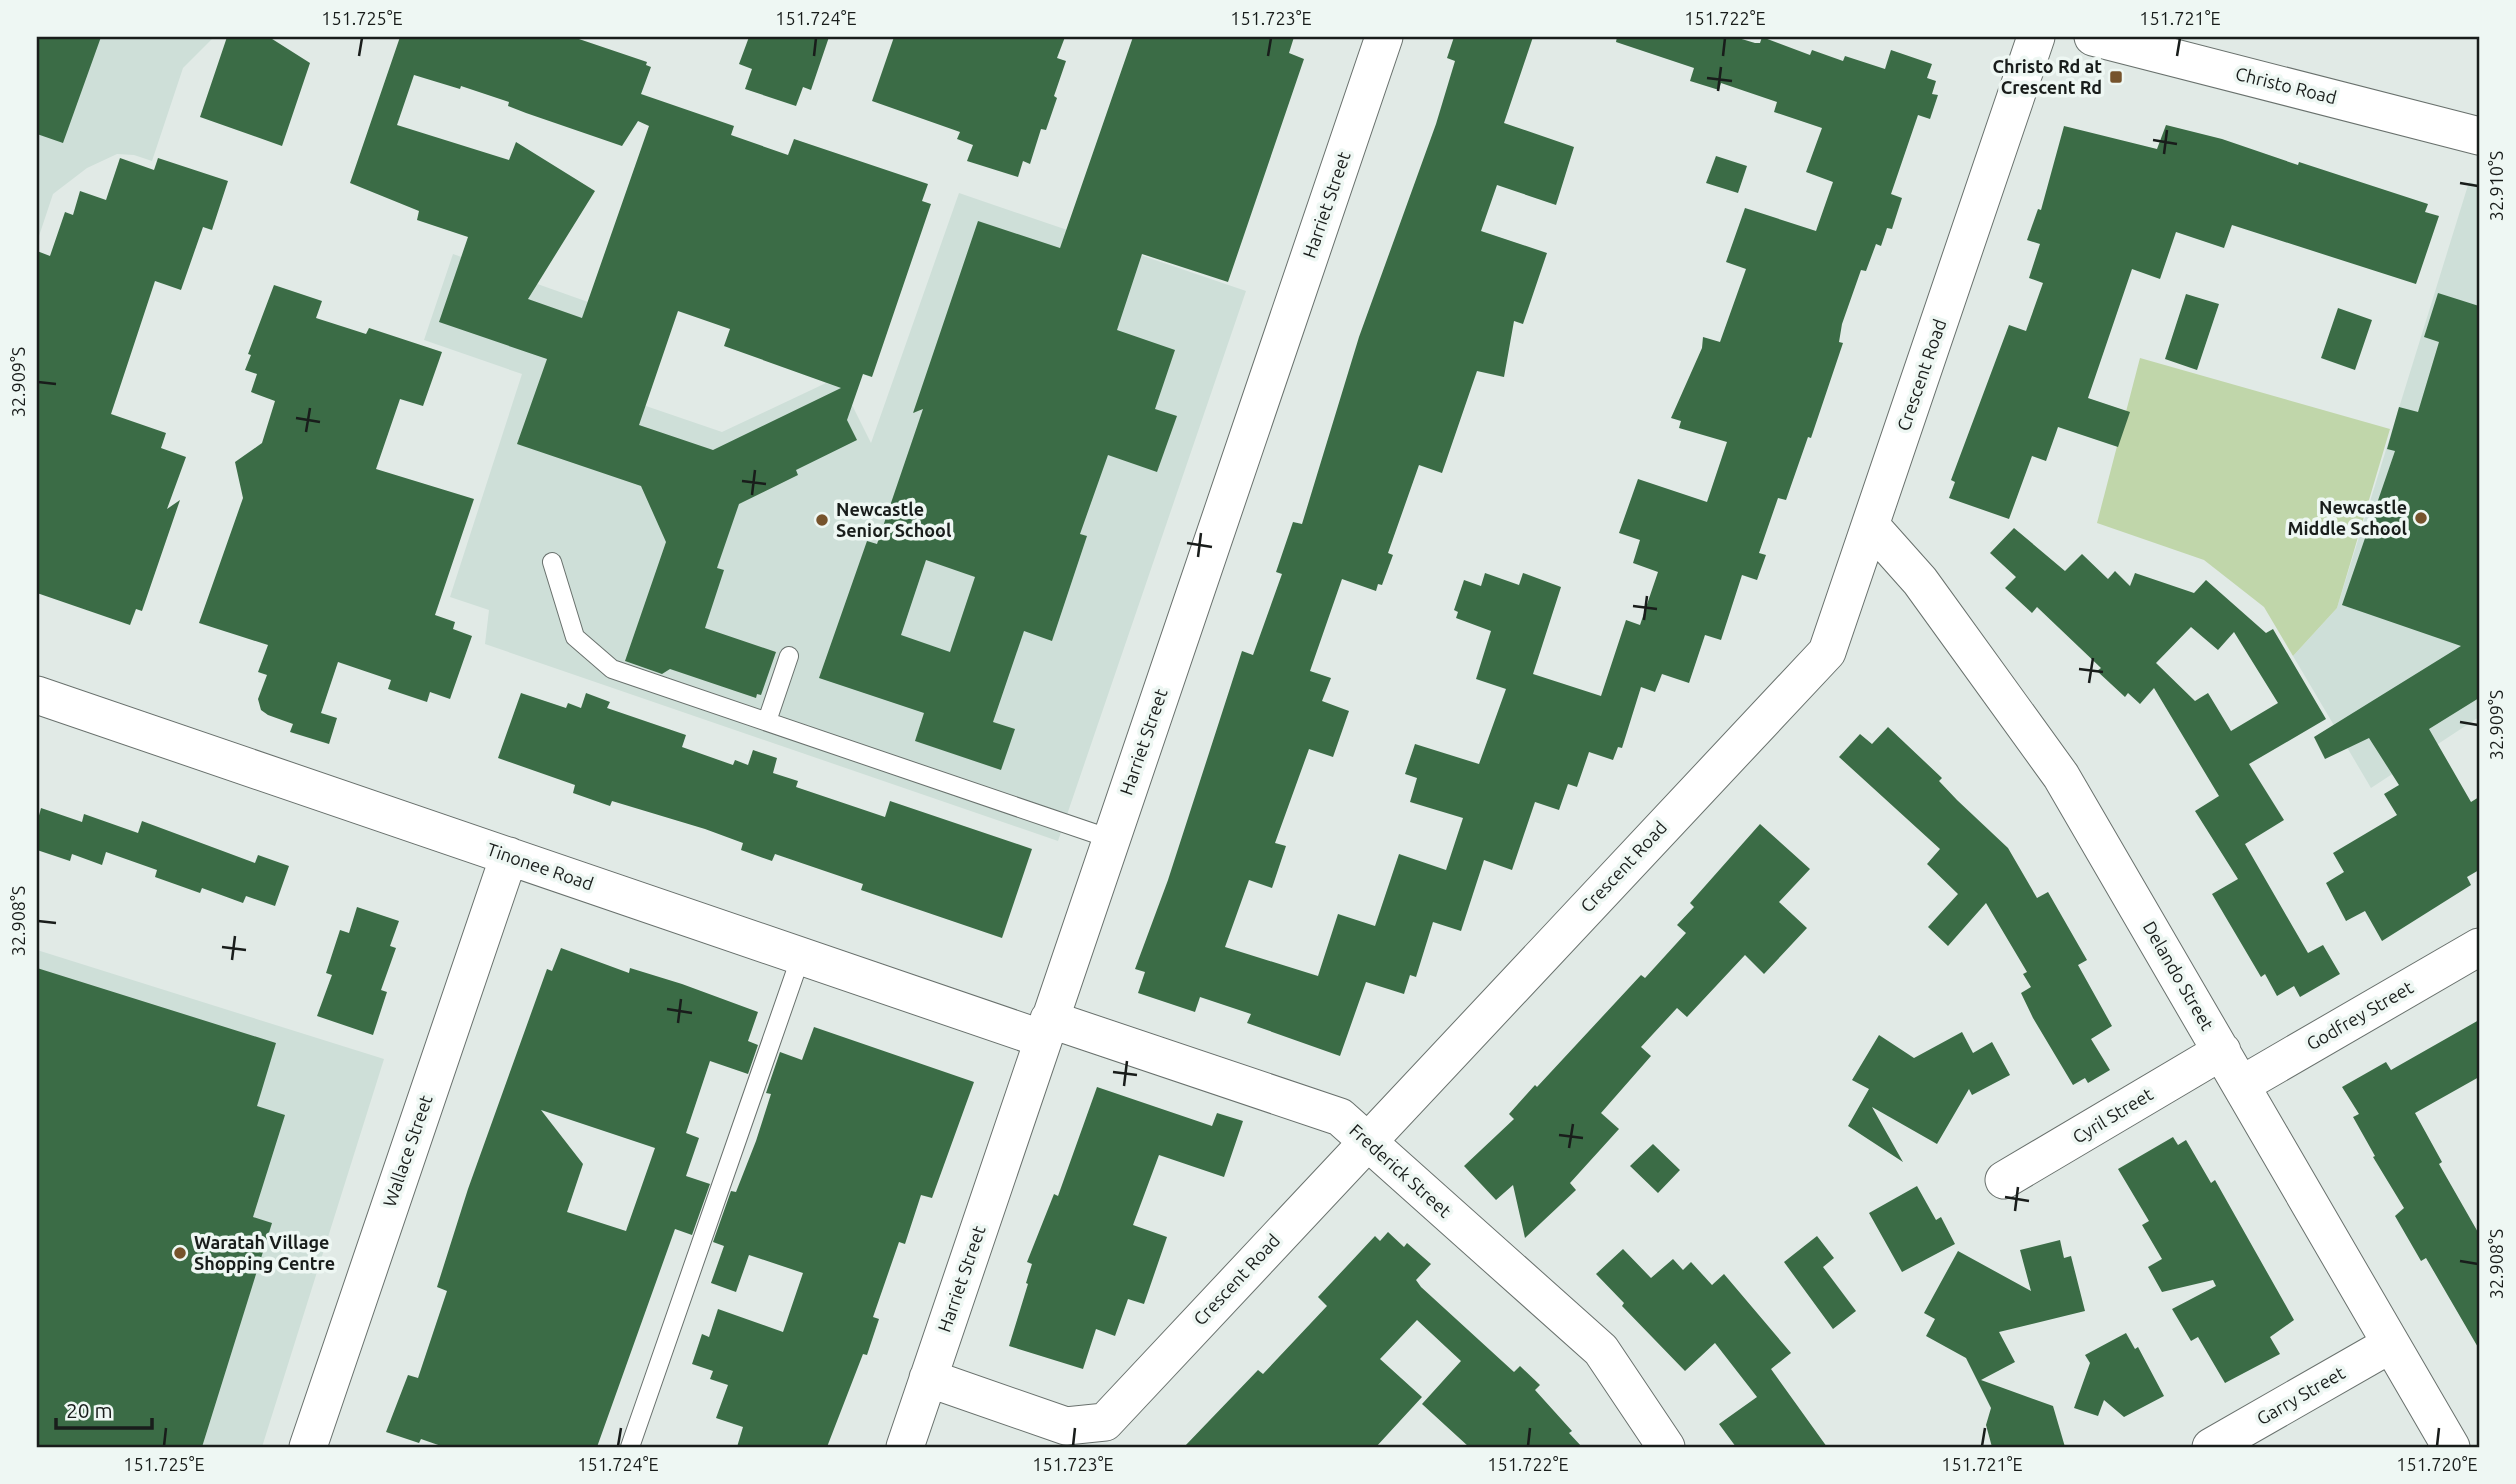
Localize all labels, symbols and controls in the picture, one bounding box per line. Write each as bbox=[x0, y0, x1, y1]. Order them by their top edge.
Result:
text: 151.725°E bbox=[321, 8, 403, 28]
text: 151.724°E bbox=[775, 8, 857, 28]
text: 151.723°E bbox=[1230, 8, 1312, 28]
text: 151.722°E bbox=[1684, 8, 1766, 28]
text: 151.721°E bbox=[2139, 8, 2221, 28]
place label: Christo Rd at Crescent Rd bbox=[1992, 56, 2102, 97]
street label: Christo Road bbox=[2234, 63, 2339, 107]
marker: Christo Rd at Crescent Rd bbox=[2108, 69, 2124, 85]
street label: Harriet Street bbox=[1298, 149, 1354, 261]
text: 32.910°S bbox=[2486, 151, 2506, 221]
street label: Crescent Road bbox=[1893, 316, 1950, 433]
text: 32.909°S bbox=[8, 347, 28, 417]
place label: Newcastle Middle School bbox=[2288, 497, 2408, 538]
place label: Newcastle Senior School bbox=[836, 499, 952, 540]
marker: Newcastle Middle School bbox=[2413, 510, 2429, 526]
marker: Newcastle Senior School bbox=[814, 512, 830, 528]
street label: Harriet Street bbox=[1115, 686, 1171, 798]
text: 32.909°S bbox=[2486, 690, 2506, 760]
street label: Crescent Road bbox=[1576, 817, 1670, 916]
street label: Tinonee Road bbox=[484, 838, 596, 894]
text: 32.908°S bbox=[8, 886, 28, 956]
street label: Delando Street bbox=[2140, 918, 2218, 1033]
street label: Godfrey Street bbox=[2303, 977, 2416, 1054]
street label: Cyril Street bbox=[2069, 1083, 2156, 1147]
street label: Wallace Street bbox=[379, 1092, 436, 1209]
street label: Frederick Street bbox=[1346, 1120, 1455, 1221]
street label: Harriet Street bbox=[933, 1223, 989, 1335]
text: 32.908°S bbox=[2486, 1229, 2506, 1299]
street label: Crescent Road bbox=[1189, 1230, 1283, 1329]
place label: Waratah Village Shopping Centre bbox=[194, 1232, 335, 1273]
marker: Waratah Village Shopping Centre bbox=[172, 1245, 188, 1261]
street label: Garry Street bbox=[2253, 1362, 2348, 1428]
scale bar bbox=[56, 1386, 152, 1430]
text: 20 m bbox=[66, 1398, 113, 1422]
text: 151.725°E bbox=[123, 1454, 205, 1474]
text: 151.724°E bbox=[577, 1454, 659, 1474]
text: 151.723°E bbox=[1032, 1454, 1114, 1474]
text: 151.722°E bbox=[1487, 1454, 1569, 1474]
text: 151.721°E bbox=[1941, 1454, 2023, 1474]
text: 151.720°E bbox=[2396, 1454, 2478, 1474]

